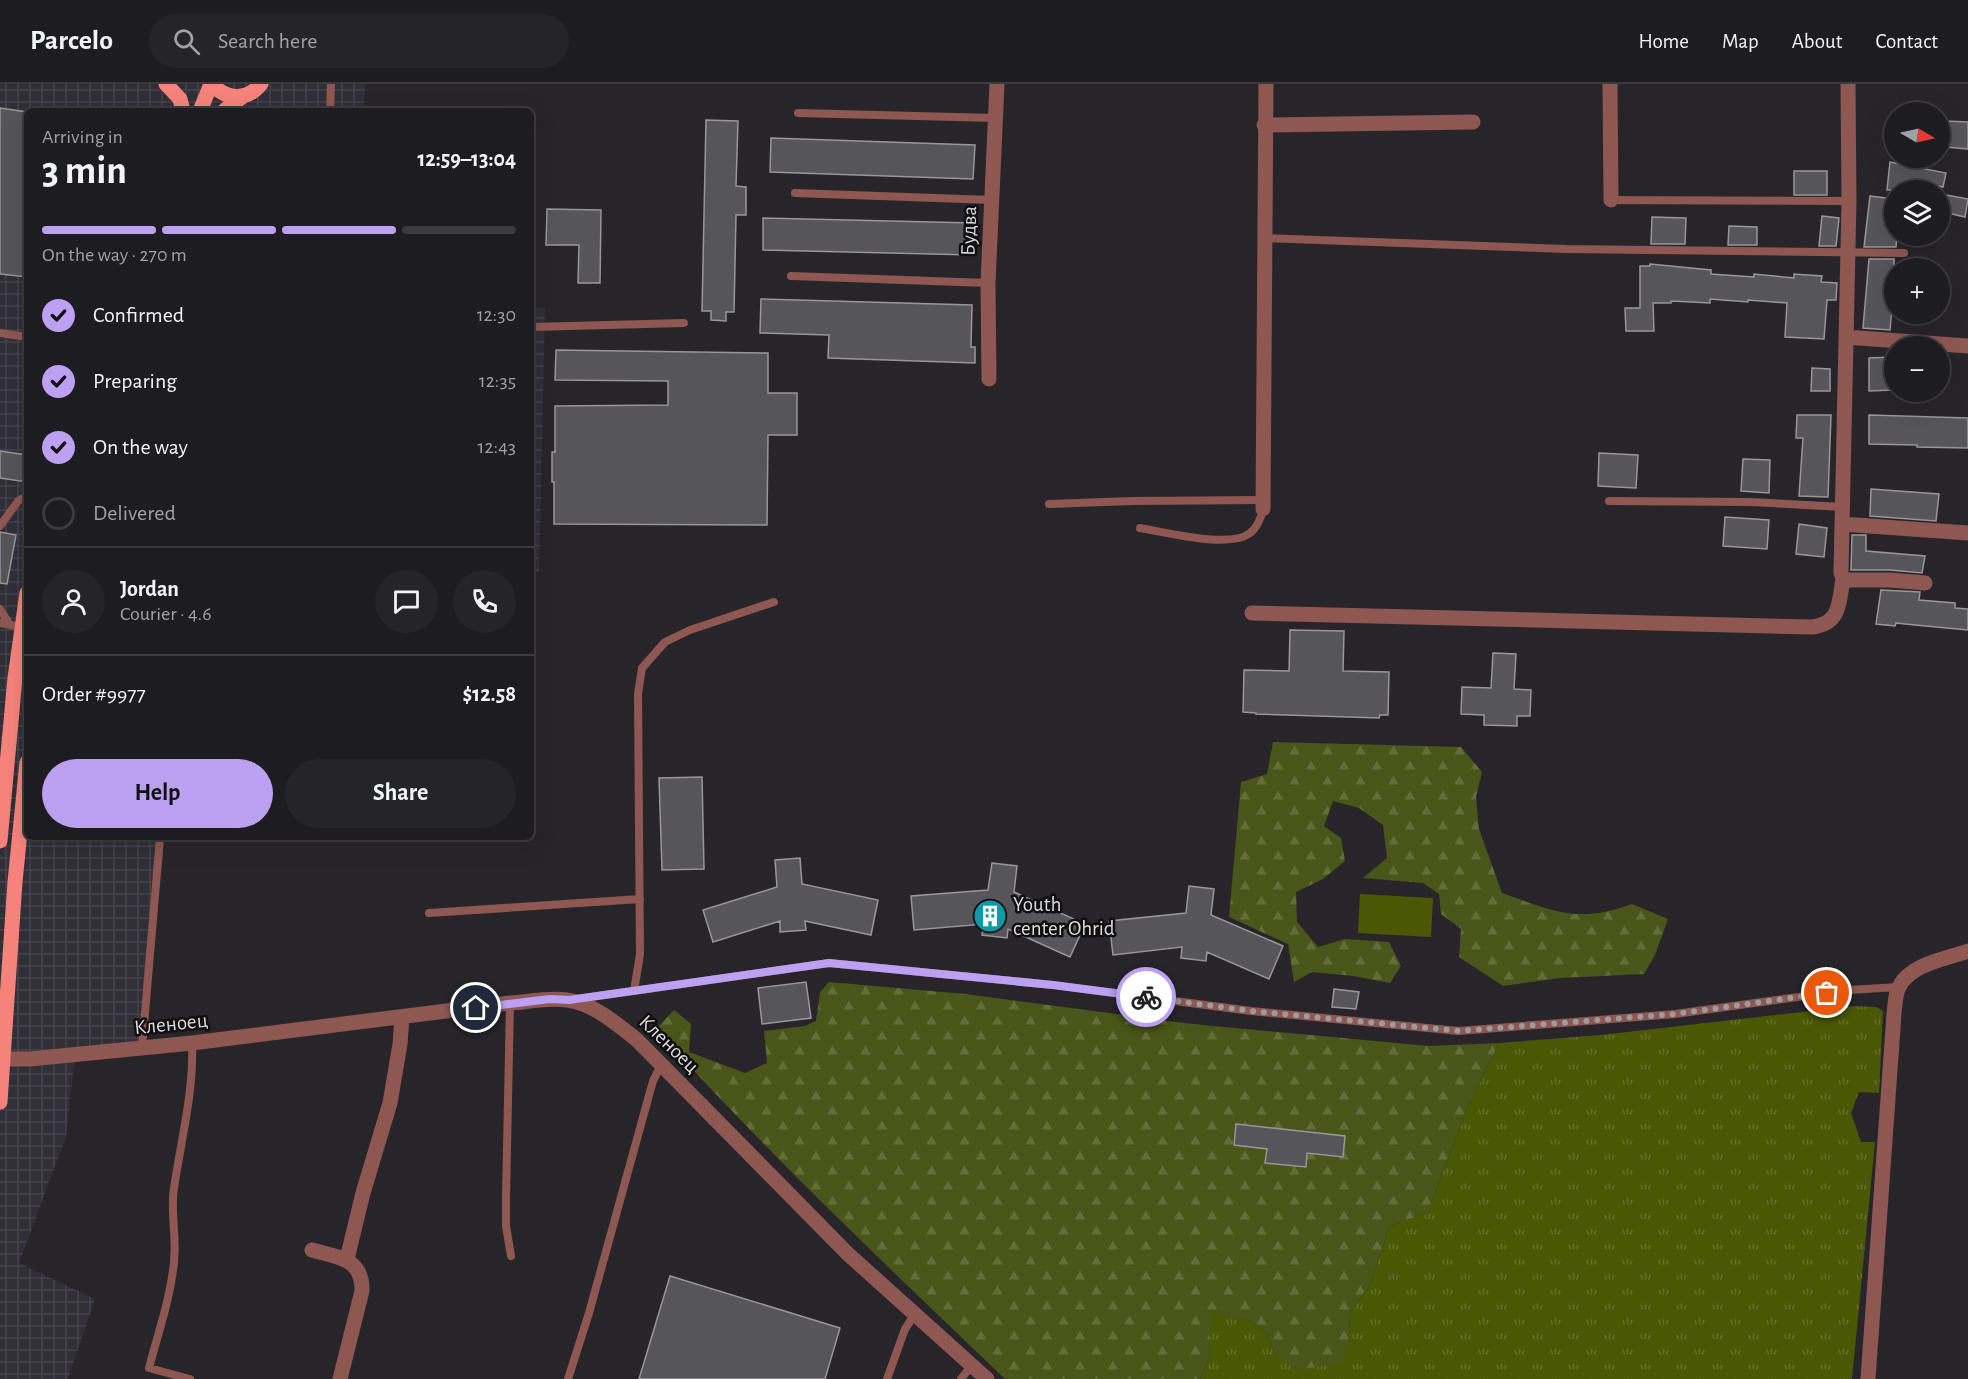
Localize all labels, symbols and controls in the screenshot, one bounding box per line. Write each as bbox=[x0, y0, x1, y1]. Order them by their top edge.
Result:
search box bbox=[149, 14, 569, 68]
icon: search bbox=[170, 25, 203, 58]
text: Parcelo bbox=[30, 27, 113, 55]
text: Search here bbox=[218, 30, 317, 52]
text: Home bbox=[1638, 31, 1689, 52]
text: Map bbox=[1722, 31, 1759, 52]
text: About bbox=[1792, 31, 1842, 52]
text: Contact bbox=[1875, 31, 1938, 52]
north arrow bbox=[1884, 102, 1950, 168]
map controls bbox=[1884, 102, 1950, 402]
text: Arriving in bbox=[42, 127, 123, 147]
text: 12:59–13:04 bbox=[417, 148, 516, 170]
text: 3 min bbox=[42, 152, 127, 191]
button: layers bbox=[1884, 180, 1950, 246]
street label: Будва bbox=[958, 205, 980, 256]
text: On the way · 270 m bbox=[42, 245, 187, 265]
button: + bbox=[1884, 258, 1950, 324]
icon: check bbox=[42, 299, 75, 332]
text: Confirmed bbox=[93, 304, 184, 326]
text: 12:30 bbox=[477, 305, 516, 325]
button: − bbox=[1884, 336, 1950, 402]
icon: check bbox=[42, 365, 75, 398]
text: Preparing bbox=[93, 370, 177, 392]
text: 12:35 bbox=[479, 371, 516, 391]
icon: check bbox=[42, 431, 75, 464]
text: On the way bbox=[93, 436, 188, 458]
text: 12:43 bbox=[478, 437, 516, 457]
text: Delivered bbox=[93, 502, 176, 524]
button: person bbox=[42, 570, 105, 633]
button: chat bbox=[375, 570, 438, 633]
button: phone bbox=[453, 570, 516, 633]
text: Jordan bbox=[120, 578, 179, 600]
text: Courier · 4.6 bbox=[120, 604, 212, 624]
text: Order #9977 bbox=[42, 683, 146, 705]
text: $12.58 bbox=[462, 683, 516, 705]
button: Help bbox=[42, 759, 273, 828]
button: Share bbox=[285, 759, 516, 828]
place label: Youth center Ohrid bbox=[1013, 894, 1115, 939]
building icon: Youth center Ohrid bbox=[972, 898, 1008, 934]
courier bbox=[1116, 967, 1176, 1027]
pin bbox=[1801, 967, 1852, 1018]
icon: bag bbox=[1810, 976, 1843, 1009]
icon: bike bbox=[1130, 981, 1163, 1014]
pin bbox=[450, 982, 501, 1033]
icon: home bbox=[459, 991, 492, 1024]
street label: Кленоец bbox=[133, 1010, 209, 1038]
street label: Кленоец bbox=[635, 1011, 703, 1077]

